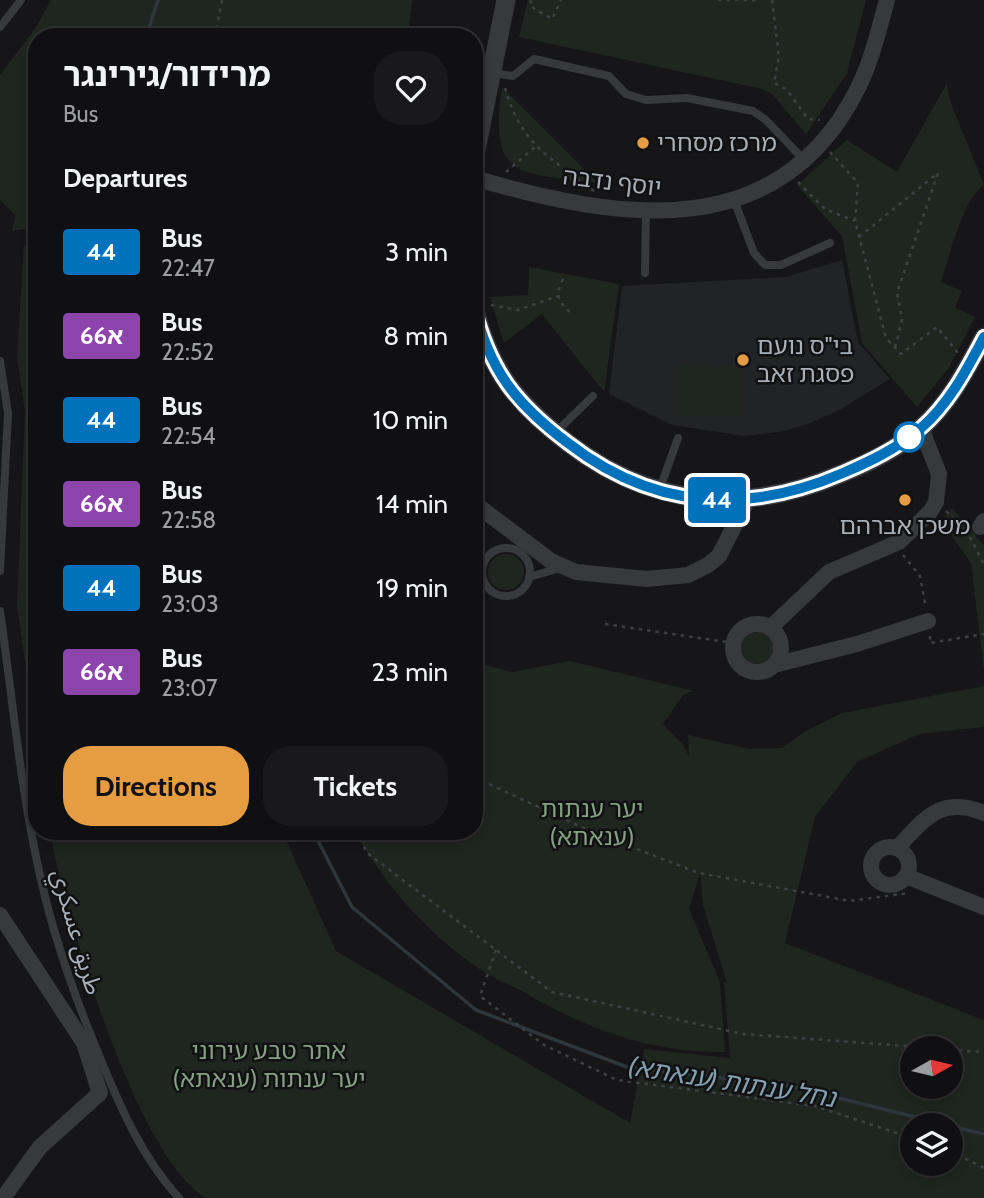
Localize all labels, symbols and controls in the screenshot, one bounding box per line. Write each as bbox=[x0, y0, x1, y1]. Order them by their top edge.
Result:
button: heart bbox=[374, 51, 448, 125]
text: מרידור/גירינגר bbox=[63, 54, 271, 94]
text: Bus bbox=[63, 100, 98, 128]
place label: מרכז מסחרי bbox=[657, 128, 777, 157]
marker: מרכז מסחרי bbox=[635, 135, 651, 151]
street label: יוסף נדבה bbox=[561, 161, 663, 202]
text: Departures bbox=[63, 162, 187, 194]
text: Bus bbox=[161, 222, 202, 254]
text: 3 min bbox=[385, 236, 448, 268]
text: 44 bbox=[87, 237, 116, 266]
text: 22:47 bbox=[161, 254, 215, 282]
text: Bus bbox=[161, 306, 202, 338]
text: 8 min bbox=[384, 320, 448, 352]
text: 66א bbox=[80, 321, 123, 350]
place label: בי"ס נועם פסגת זאב bbox=[757, 331, 854, 388]
text: 22:52 bbox=[161, 338, 214, 366]
marker: בי"ס נועם פסגת זאב bbox=[735, 352, 751, 368]
text: Bus bbox=[161, 390, 202, 422]
text: 10 min bbox=[373, 404, 448, 436]
text: 44 bbox=[87, 405, 116, 434]
text: 22:54 bbox=[161, 422, 216, 450]
unlabelled marker bbox=[894, 422, 924, 452]
text: Bus bbox=[161, 474, 202, 506]
line badge: 44 bbox=[686, 477, 748, 523]
text: 44 bbox=[702, 485, 732, 514]
text: 14 min bbox=[376, 488, 448, 520]
text: 66א bbox=[80, 489, 123, 518]
marker: משכן אברהם bbox=[897, 492, 913, 508]
text: 22:58 bbox=[161, 506, 216, 534]
place label: משכן אברהם bbox=[840, 511, 970, 540]
text: Bus bbox=[161, 558, 202, 590]
text: 19 min bbox=[376, 572, 448, 604]
text: 44 bbox=[87, 573, 116, 602]
text: 23:03 bbox=[161, 590, 219, 618]
text: Bus bbox=[161, 642, 202, 674]
text: 23 min bbox=[372, 656, 448, 688]
text: 66א bbox=[80, 657, 123, 686]
text: 23:07 bbox=[161, 674, 218, 702]
button: Directions bbox=[63, 746, 249, 826]
button: Tickets bbox=[263, 746, 448, 826]
park label: יער ענתות (ענאתא) bbox=[541, 794, 643, 851]
street label: طريق عسكري bbox=[41, 866, 109, 999]
park label: אתר טבע עירוני יער ענתות (ענאתא) bbox=[172, 1036, 366, 1093]
north arrow bbox=[900, 1036, 962, 1099]
map controls bbox=[900, 1036, 963, 1176]
water label: נחל ענתות (ענאתא) bbox=[626, 1050, 840, 1115]
button: layers bbox=[900, 1113, 963, 1176]

